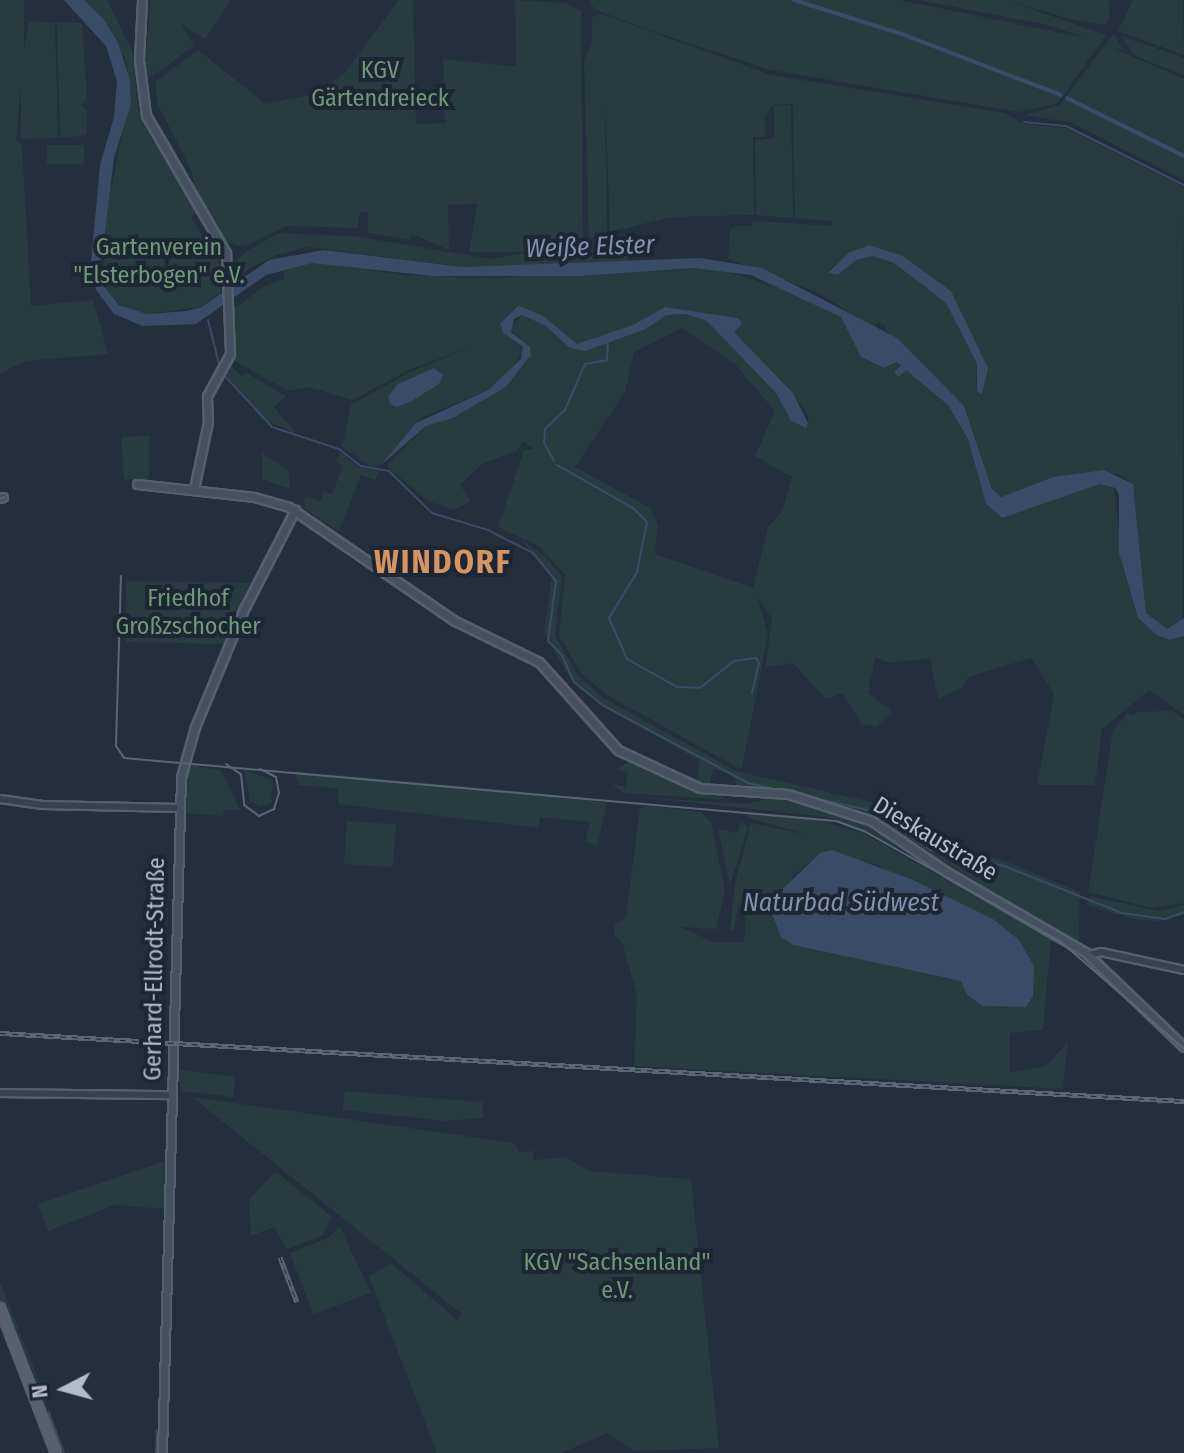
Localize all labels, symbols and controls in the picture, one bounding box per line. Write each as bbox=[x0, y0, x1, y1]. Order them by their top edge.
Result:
park label: KGV Gärtendreieck bbox=[311, 57, 449, 113]
water label: Weiße Elster bbox=[525, 229, 655, 265]
park label: Gartenverein "Elsterbogen" e.V. bbox=[73, 234, 245, 290]
district label: WINDORF bbox=[374, 543, 512, 581]
park label: Friedhof Großzschocher bbox=[115, 585, 261, 641]
street label: Dieskaustraße bbox=[868, 791, 1002, 887]
street label: Gerhard-Ellrodt-Straße bbox=[139, 857, 171, 1081]
water label: Naturbad Südwest bbox=[743, 887, 939, 919]
park label: KGV "Sachsenland" e.V. bbox=[524, 1249, 710, 1305]
north arrow bbox=[24, 1349, 104, 1429]
text: N bbox=[26, 1384, 54, 1400]

